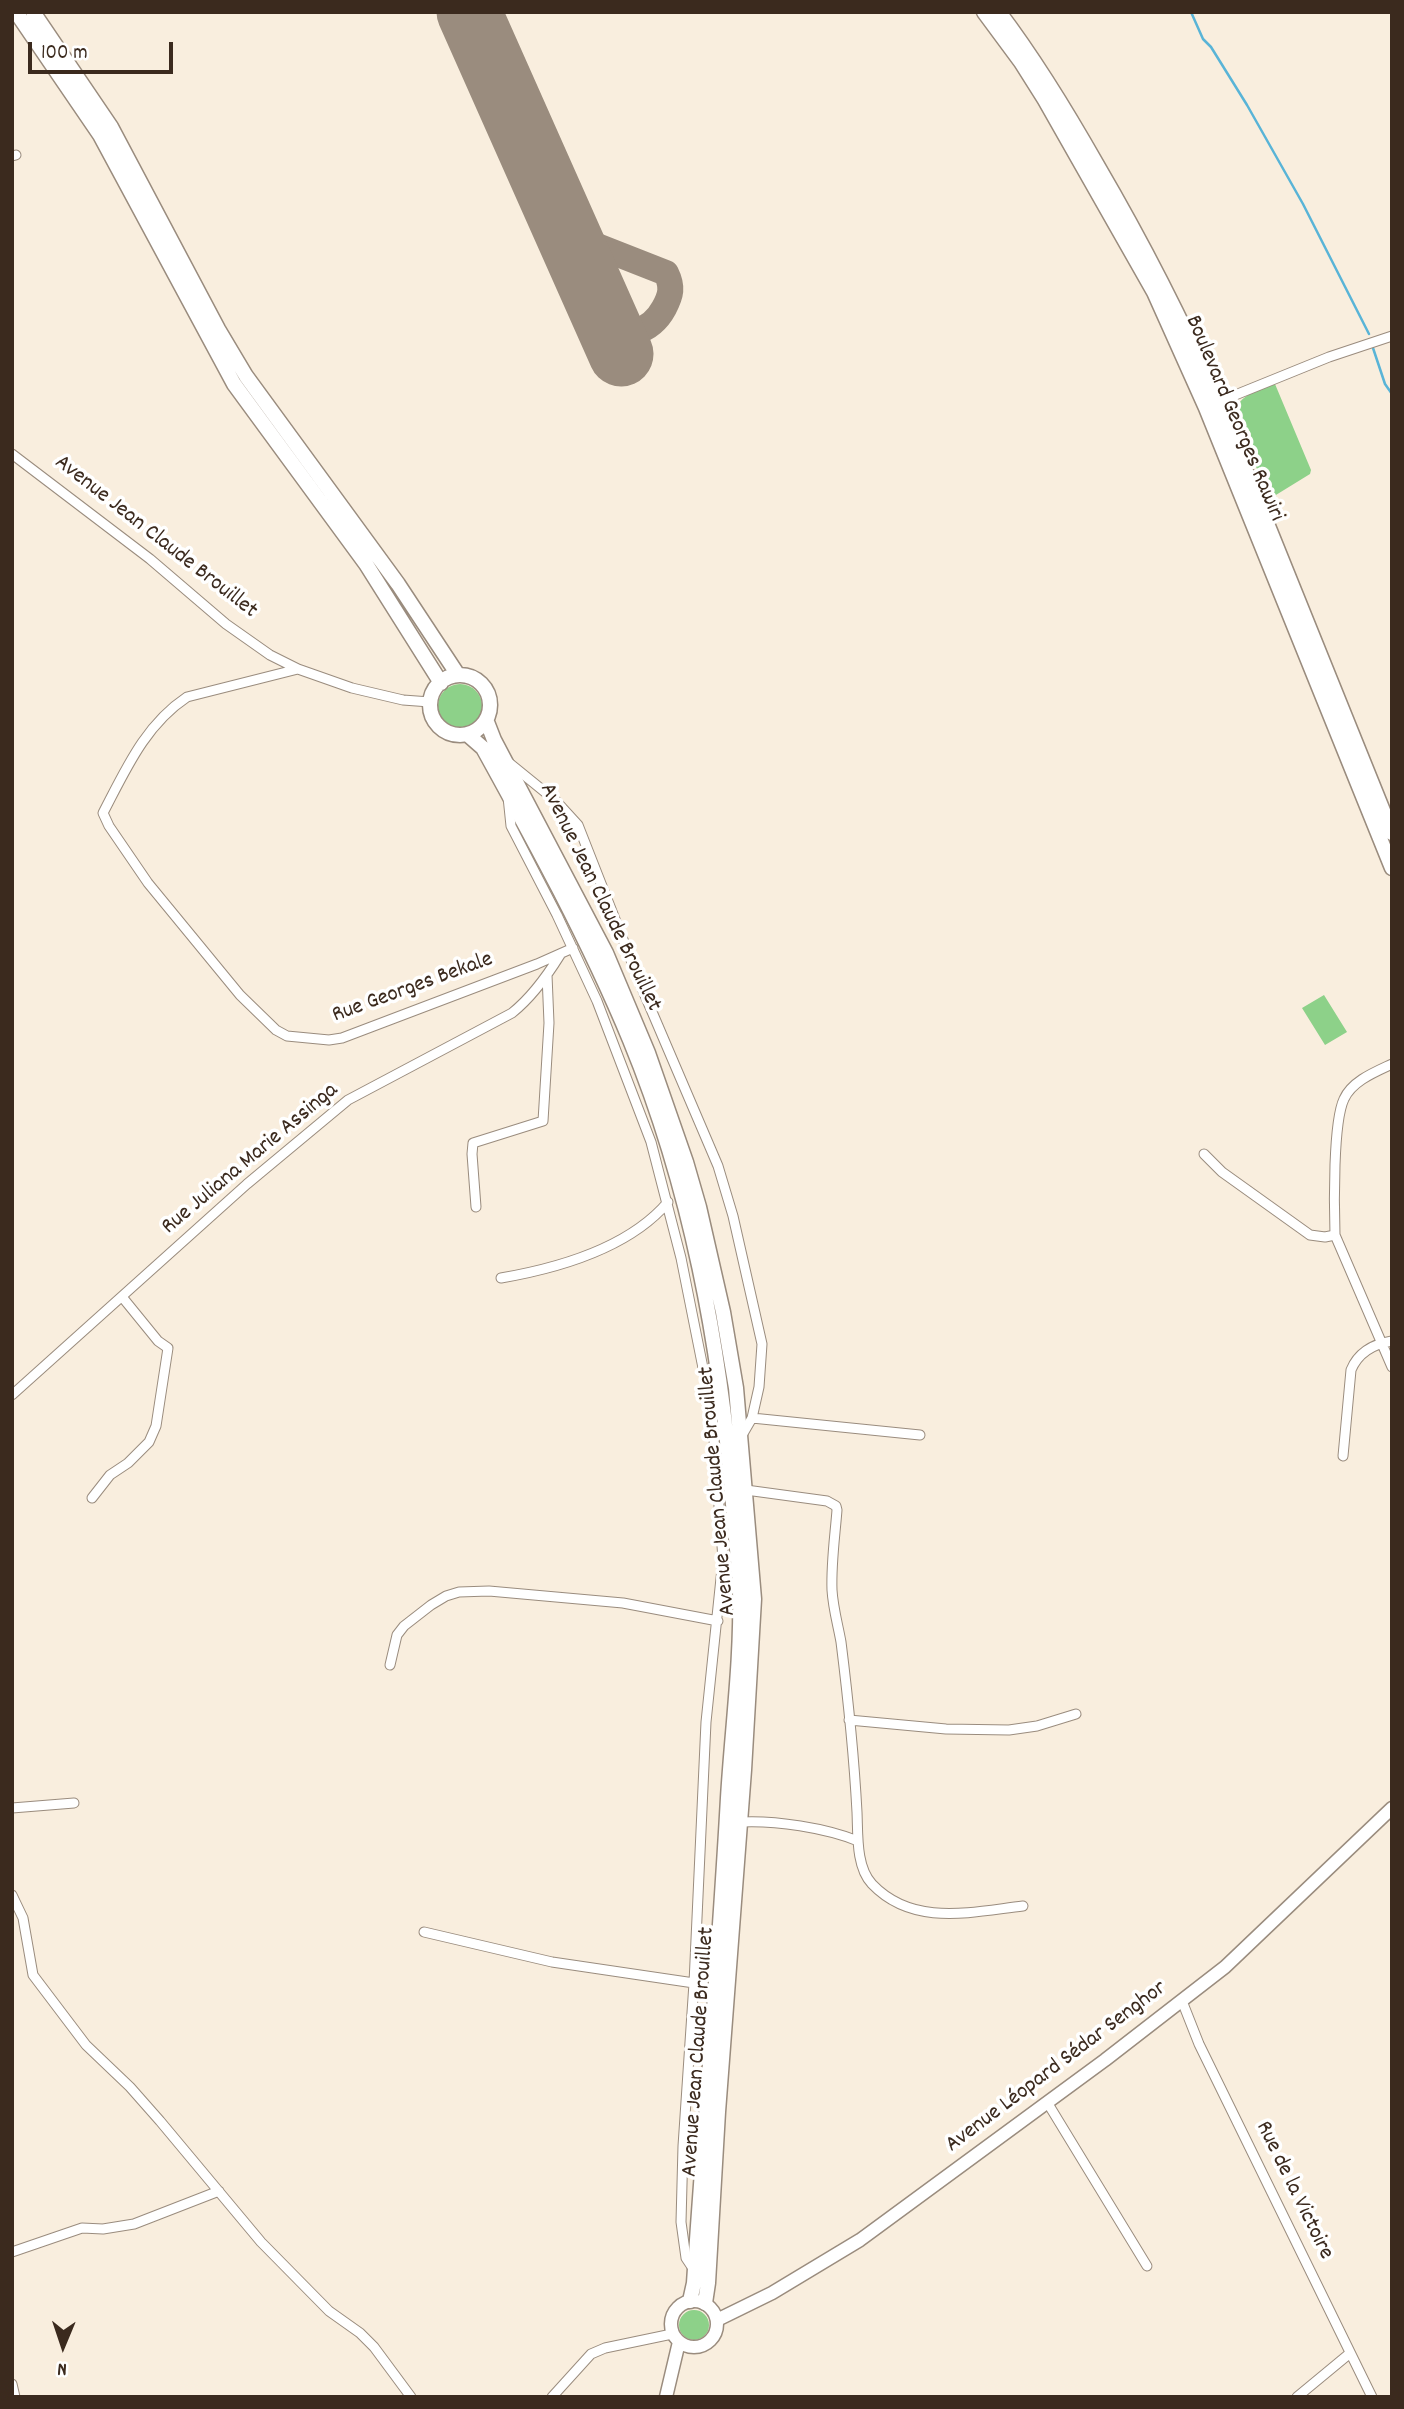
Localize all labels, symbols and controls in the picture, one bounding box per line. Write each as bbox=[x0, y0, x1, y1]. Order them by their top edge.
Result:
scale bar bbox=[32, 28, 177, 72]
text: 100 m bbox=[41, 39, 88, 69]
street label: Boulevard Georges Rawiri bbox=[1177, 312, 1289, 526]
street label: Avenue Jean Claude Brouillet bbox=[48, 450, 262, 626]
street label: Avenue Jean Claude Brouillet bbox=[532, 779, 666, 1017]
street label: Rue Georges Bekale bbox=[329, 947, 497, 1031]
street label: Rue Juliana Marie Assinga bbox=[157, 1078, 345, 1242]
street label: Avenue Jean Claude Brouillet bbox=[694, 1365, 744, 1617]
street label: Avenue Jean Claude Brouillet bbox=[677, 1926, 723, 2178]
street label: Avenue Léopard Sédar Senghor bbox=[941, 1976, 1173, 2160]
street label: Rue de la Victoire bbox=[1248, 2117, 1338, 2265]
north arrow bbox=[28, 2311, 98, 2381]
text: N bbox=[57, 2354, 67, 2381]

